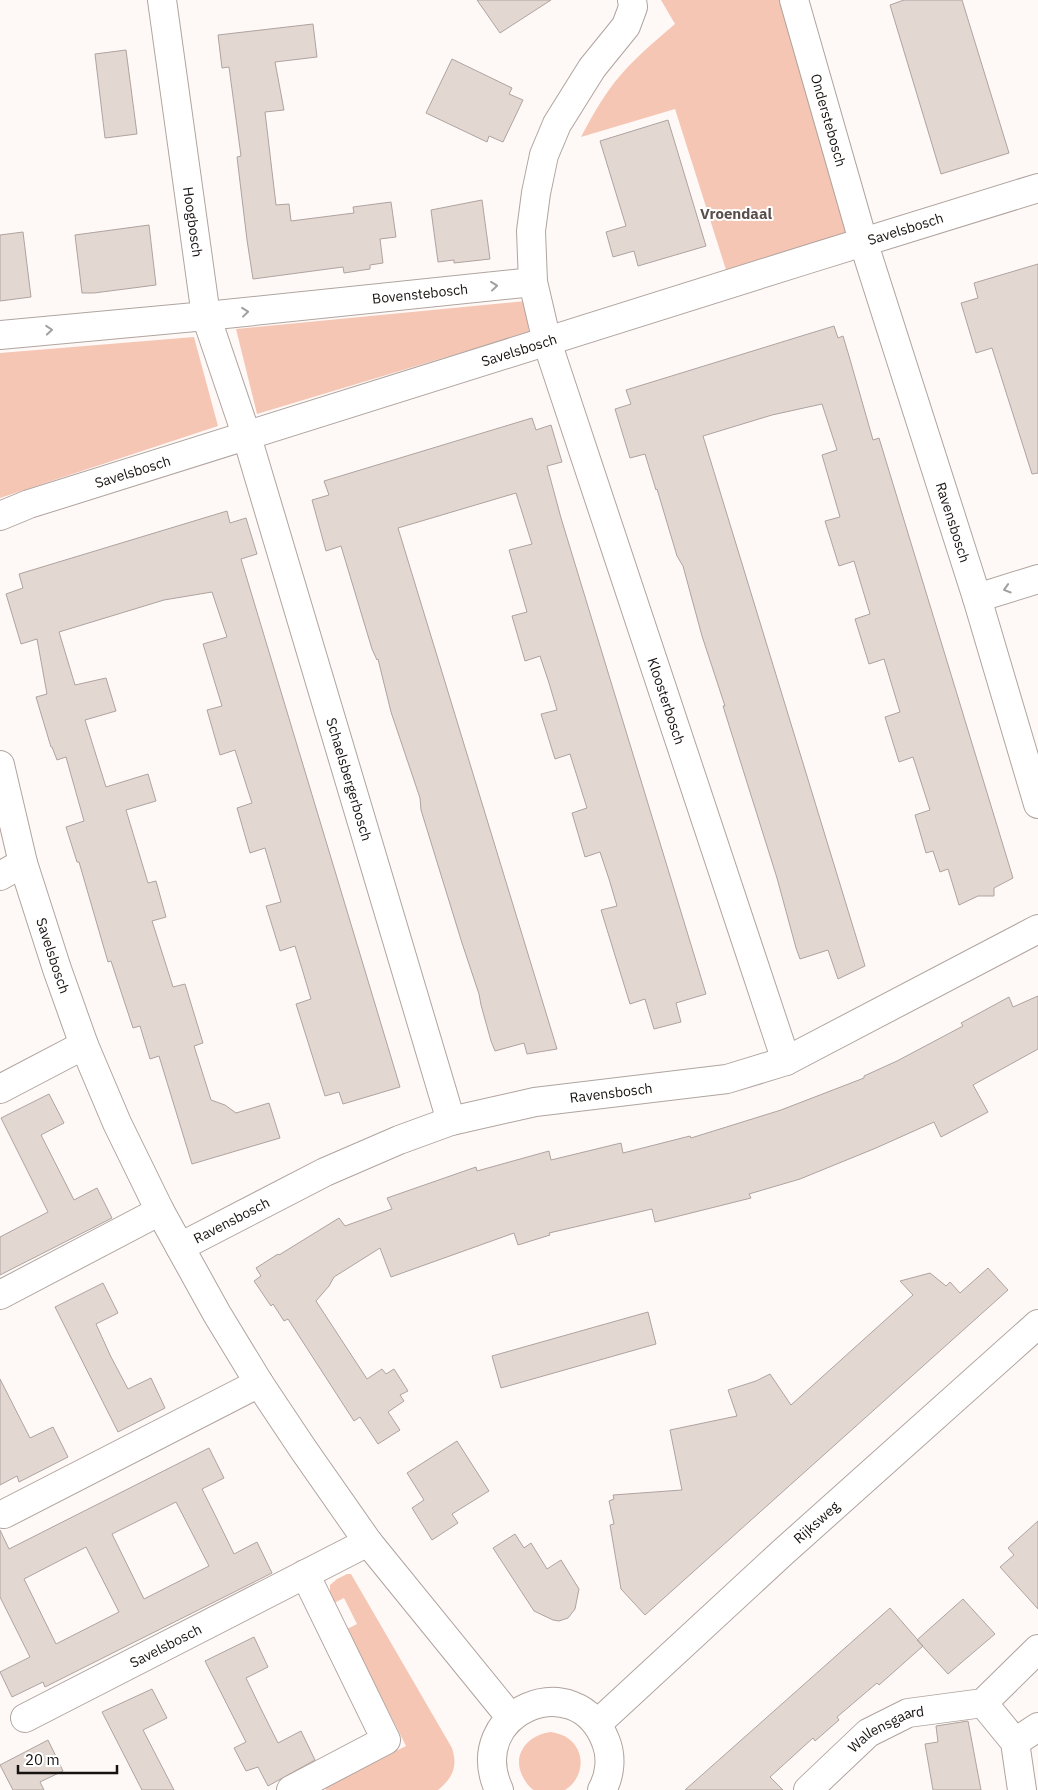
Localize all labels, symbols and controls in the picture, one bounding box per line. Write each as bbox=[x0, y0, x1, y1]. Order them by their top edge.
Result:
street label: Onderstebosch bbox=[807, 72, 850, 169]
street label: Hoogbosch bbox=[179, 186, 207, 258]
district label: Vroendaal bbox=[700, 204, 772, 223]
street label: Savelsbosch bbox=[865, 209, 946, 249]
street label: Bovenstebosch bbox=[371, 280, 469, 308]
one-way arrow bbox=[490, 281, 498, 292]
one-way arrow bbox=[241, 307, 249, 318]
one-way arrow bbox=[45, 325, 53, 336]
street label: Savelsbosch bbox=[479, 330, 559, 371]
street label: Savelsbosch bbox=[93, 452, 173, 492]
street label: Ravensbosch bbox=[932, 480, 974, 565]
one-way arrow bbox=[1004, 583, 1012, 593]
street label: Kloosterbosch bbox=[643, 655, 689, 747]
street label: Schaelsbergerbosch bbox=[322, 716, 376, 843]
street label: Savelsbosch bbox=[32, 916, 74, 996]
street label: Ravensbosch bbox=[569, 1079, 654, 1107]
street label: Ravensbosch bbox=[190, 1193, 273, 1247]
street label: Rijksweg bbox=[790, 1497, 844, 1548]
street label: Savelsbosch bbox=[127, 1620, 205, 1672]
street label: Wallensgaard bbox=[844, 1702, 925, 1756]
scale bar bbox=[18, 1742, 116, 1774]
text: 20 m bbox=[25, 1750, 60, 1769]

